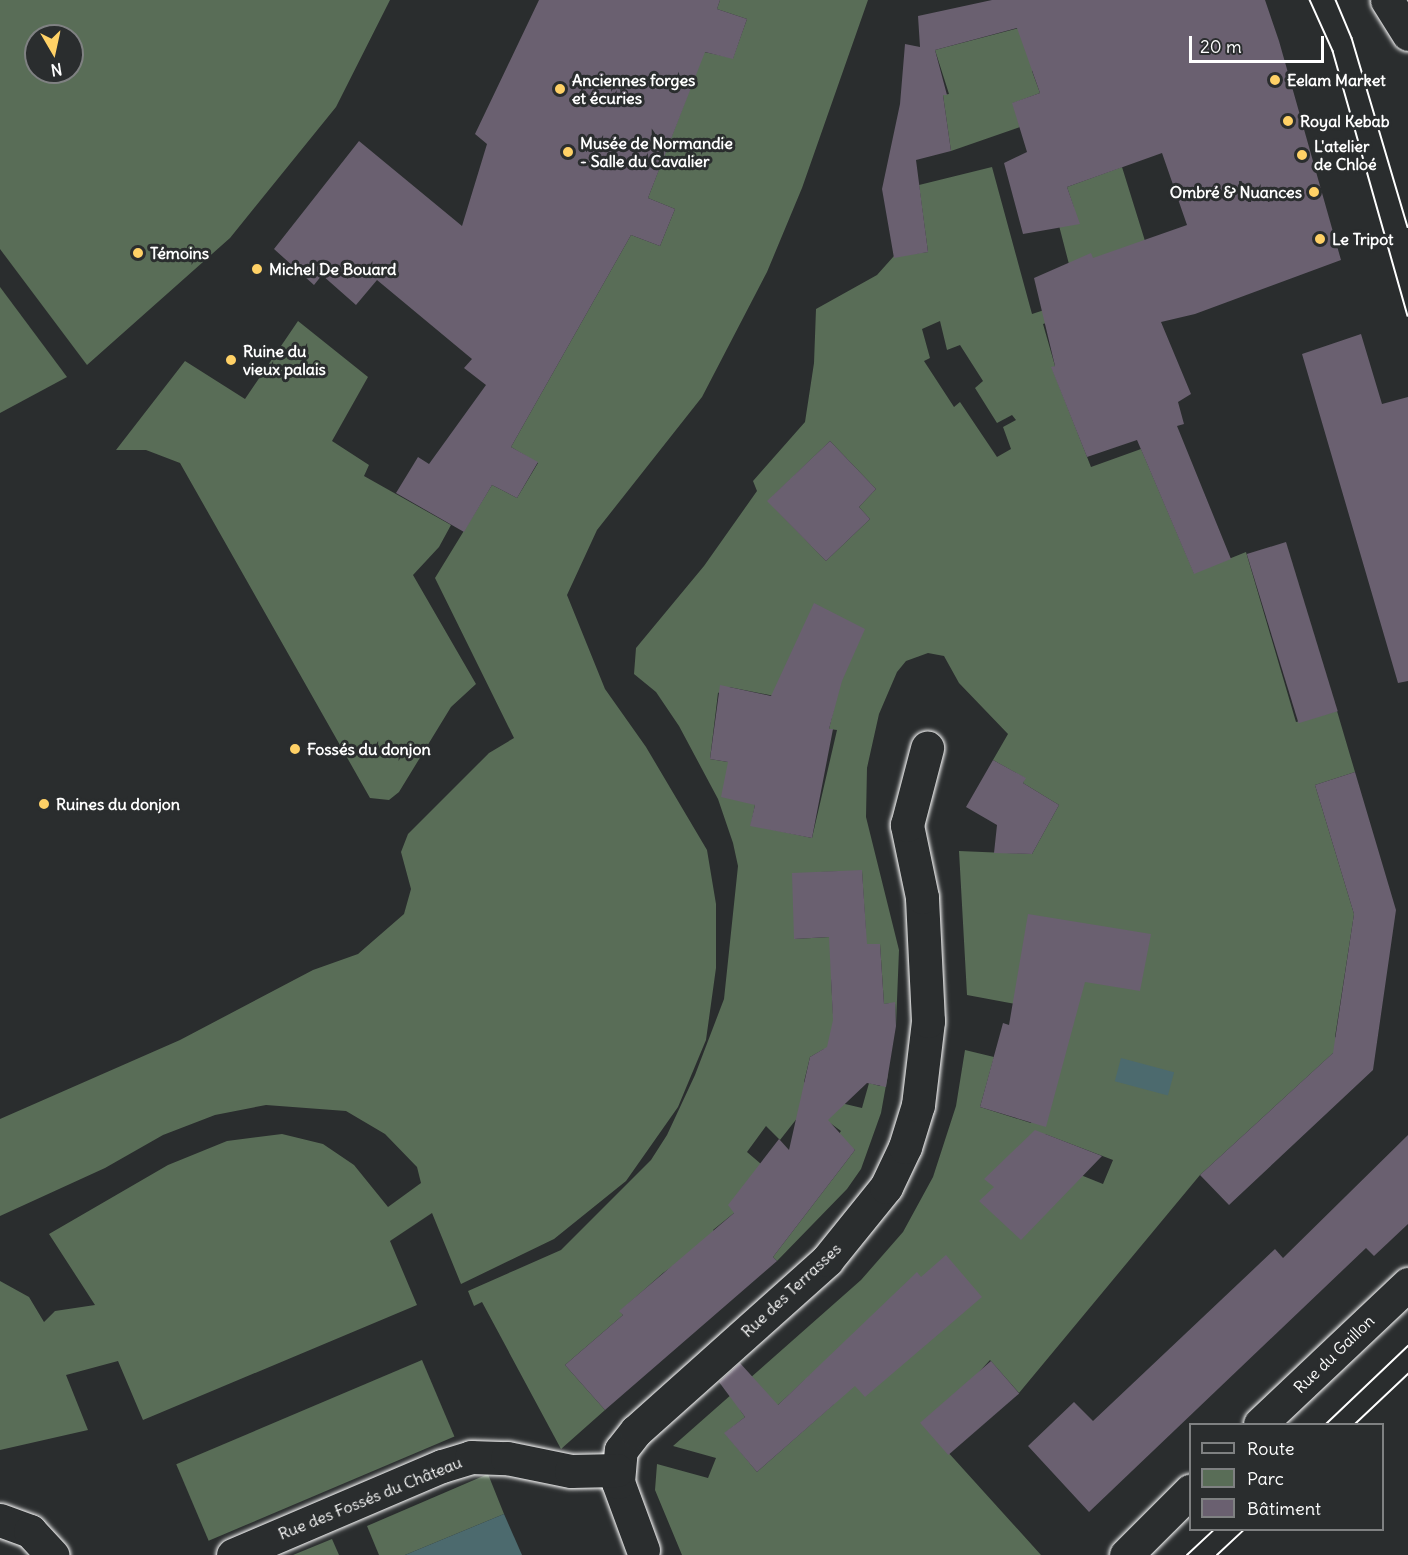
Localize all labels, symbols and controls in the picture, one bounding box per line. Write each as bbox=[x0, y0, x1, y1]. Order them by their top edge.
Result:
north arrow bbox=[24, 24, 84, 84]
scale bar bbox=[1192, 24, 1327, 62]
text: 20 m bbox=[1200, 35, 1242, 58]
text: N bbox=[49, 59, 64, 81]
place label: Anciennes forges et écuries bbox=[572, 70, 695, 108]
place label: Eelam Market bbox=[1287, 70, 1386, 90]
marker: Eelam Market bbox=[1268, 73, 1282, 87]
marker: Anciennes forges et écuries bbox=[553, 82, 567, 96]
place label: Royal Kebab bbox=[1300, 111, 1390, 131]
marker: Royal Kebab bbox=[1281, 114, 1295, 128]
place label: Musée de Normandie - Salle du Cavalier bbox=[580, 133, 733, 171]
place label: L'atelier de Chloé bbox=[1314, 136, 1377, 174]
marker: Musée de Normandie - Salle du Cavalier bbox=[561, 145, 575, 159]
marker: L'atelier de Chloé bbox=[1295, 148, 1309, 162]
place label: Ombré & Nuances bbox=[1170, 182, 1302, 202]
marker: Ombré & Nuances bbox=[1307, 185, 1321, 199]
place label: Le Tripot bbox=[1332, 229, 1393, 249]
marker: Le Tripot bbox=[1313, 232, 1327, 246]
place label: Témoins bbox=[150, 243, 209, 263]
marker: Témoins bbox=[131, 246, 145, 260]
place label: Michel De Bouard bbox=[269, 259, 396, 279]
marker: Michel De Bouard bbox=[250, 262, 264, 276]
place label: Ruine du vieux palais bbox=[243, 341, 326, 379]
marker: Ruine du vieux palais bbox=[224, 353, 238, 367]
place label: Fossés du donjon bbox=[307, 739, 431, 759]
marker: Fossés du donjon bbox=[288, 742, 302, 756]
place label: Ruines du donjon bbox=[56, 794, 180, 814]
marker: Ruines du donjon bbox=[37, 797, 51, 811]
street label: Rue des Terrasses bbox=[737, 1239, 845, 1341]
street label: Rue du Gaillon bbox=[1290, 1311, 1378, 1397]
legend bbox=[1189, 1423, 1384, 1531]
text: Route bbox=[1247, 1437, 1295, 1460]
street label: Rue des Fossés du Château bbox=[275, 1452, 465, 1544]
text: Parc bbox=[1247, 1467, 1284, 1490]
text: Bâtiment bbox=[1247, 1497, 1321, 1520]

